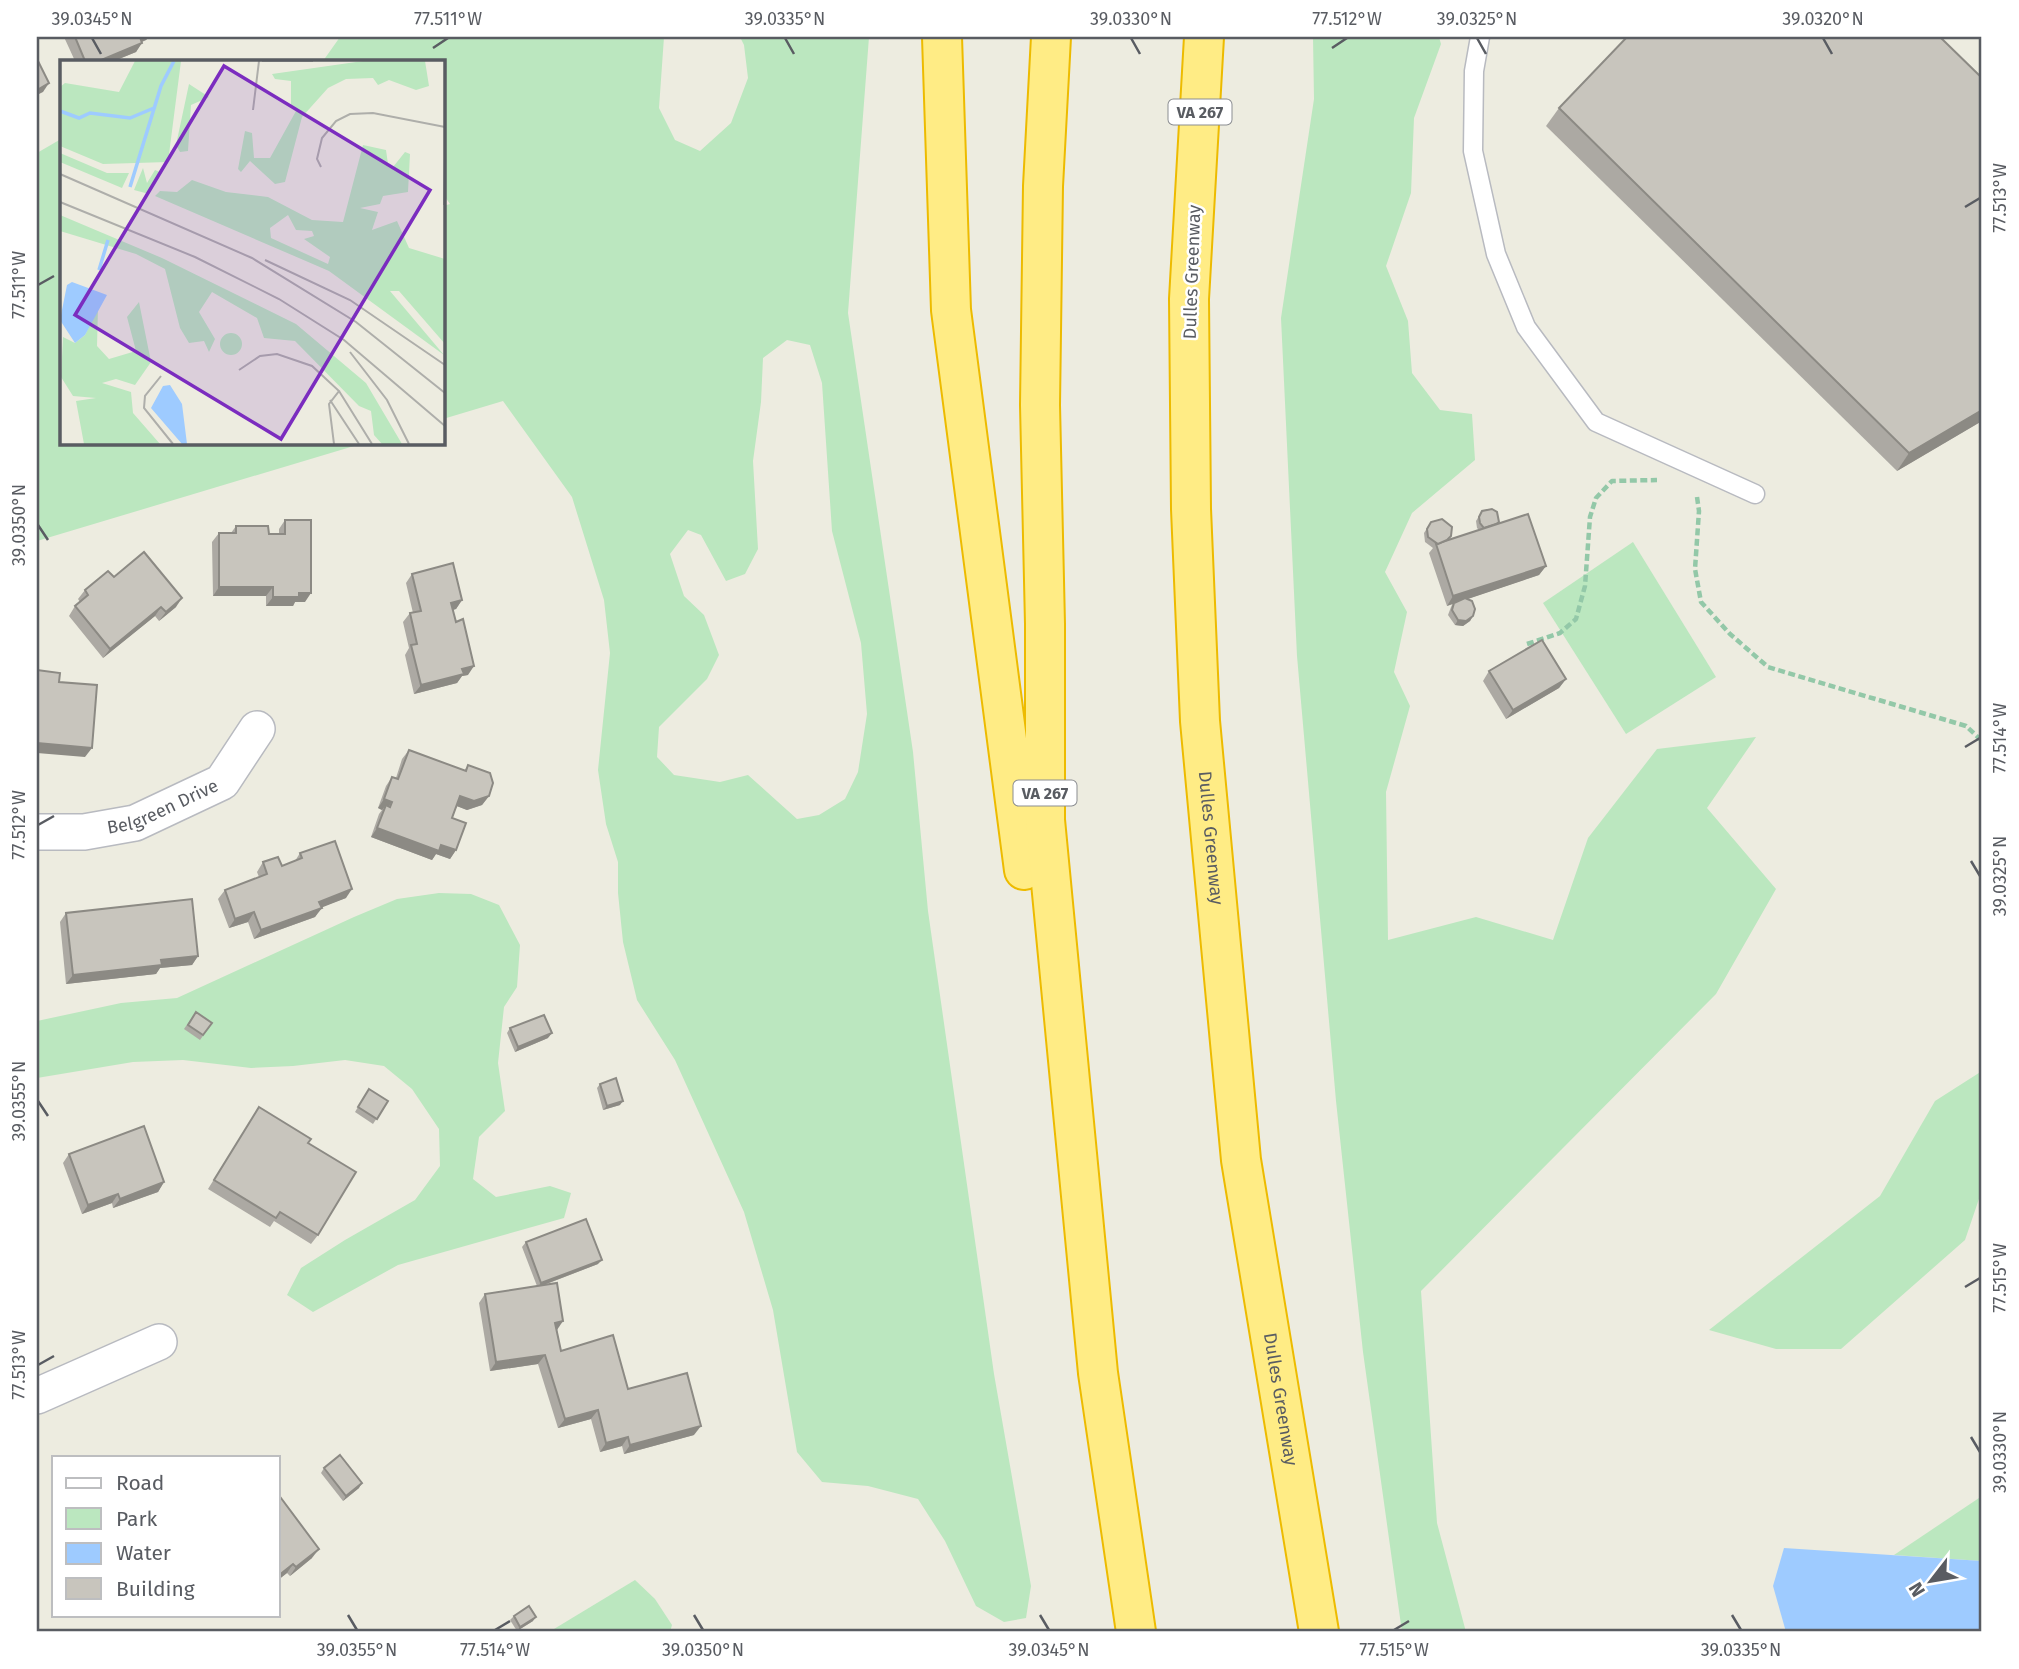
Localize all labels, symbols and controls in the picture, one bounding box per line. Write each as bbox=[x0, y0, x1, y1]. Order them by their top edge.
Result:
text: 39.0345°N bbox=[51, 8, 133, 30]
text: 77.511°W bbox=[414, 8, 482, 30]
text: 39.0335°N bbox=[745, 8, 825, 30]
text: 39.0330°N bbox=[1090, 8, 1172, 30]
text: 77.512°W bbox=[1312, 8, 1382, 30]
text: 39.0325°N bbox=[1437, 8, 1517, 30]
text: 39.0320°N bbox=[1782, 8, 1864, 30]
inset map bbox=[60, 60, 444, 444]
road number: VA 267 bbox=[1168, 100, 1232, 124]
text: 77.513°W bbox=[1989, 163, 2011, 233]
street label: Dulles Greenway bbox=[1179, 204, 1205, 340]
text: 77.511°W bbox=[8, 251, 30, 319]
text: 39.0350°N bbox=[8, 484, 30, 566]
text: 77.514°W bbox=[1989, 703, 2011, 773]
street label: Dulles Greenway bbox=[1194, 770, 1228, 906]
street label: Belgreen Drive bbox=[105, 774, 222, 839]
road number: VA 267 bbox=[1014, 780, 1076, 806]
text: 77.512°W bbox=[8, 790, 30, 860]
text: 39.0325°N bbox=[1989, 836, 2011, 916]
text: 39.0355°N bbox=[8, 1061, 30, 1141]
text: 77.515°W bbox=[1989, 1243, 2011, 1313]
text: 77.513°W bbox=[8, 1330, 30, 1400]
street label: Dulles Greenway bbox=[1259, 1331, 1302, 1468]
text: 39.0330°N bbox=[1989, 1411, 2011, 1493]
legend bbox=[52, 1456, 280, 1616]
text: Road bbox=[116, 1470, 164, 1496]
text: Park bbox=[116, 1506, 158, 1532]
text: Water bbox=[116, 1540, 171, 1566]
north arrow bbox=[1896, 1546, 1966, 1616]
text: Building bbox=[116, 1576, 195, 1602]
text: N bbox=[1904, 1578, 1930, 1601]
text: 39.0355°N bbox=[317, 1639, 397, 1661]
text: 77.514°W bbox=[460, 1639, 530, 1661]
text: 39.0350°N bbox=[662, 1639, 744, 1661]
text: 39.0345°N bbox=[1008, 1639, 1090, 1661]
text: 77.515°W bbox=[1359, 1639, 1429, 1661]
text: 39.0335°N bbox=[1701, 1639, 1781, 1661]

